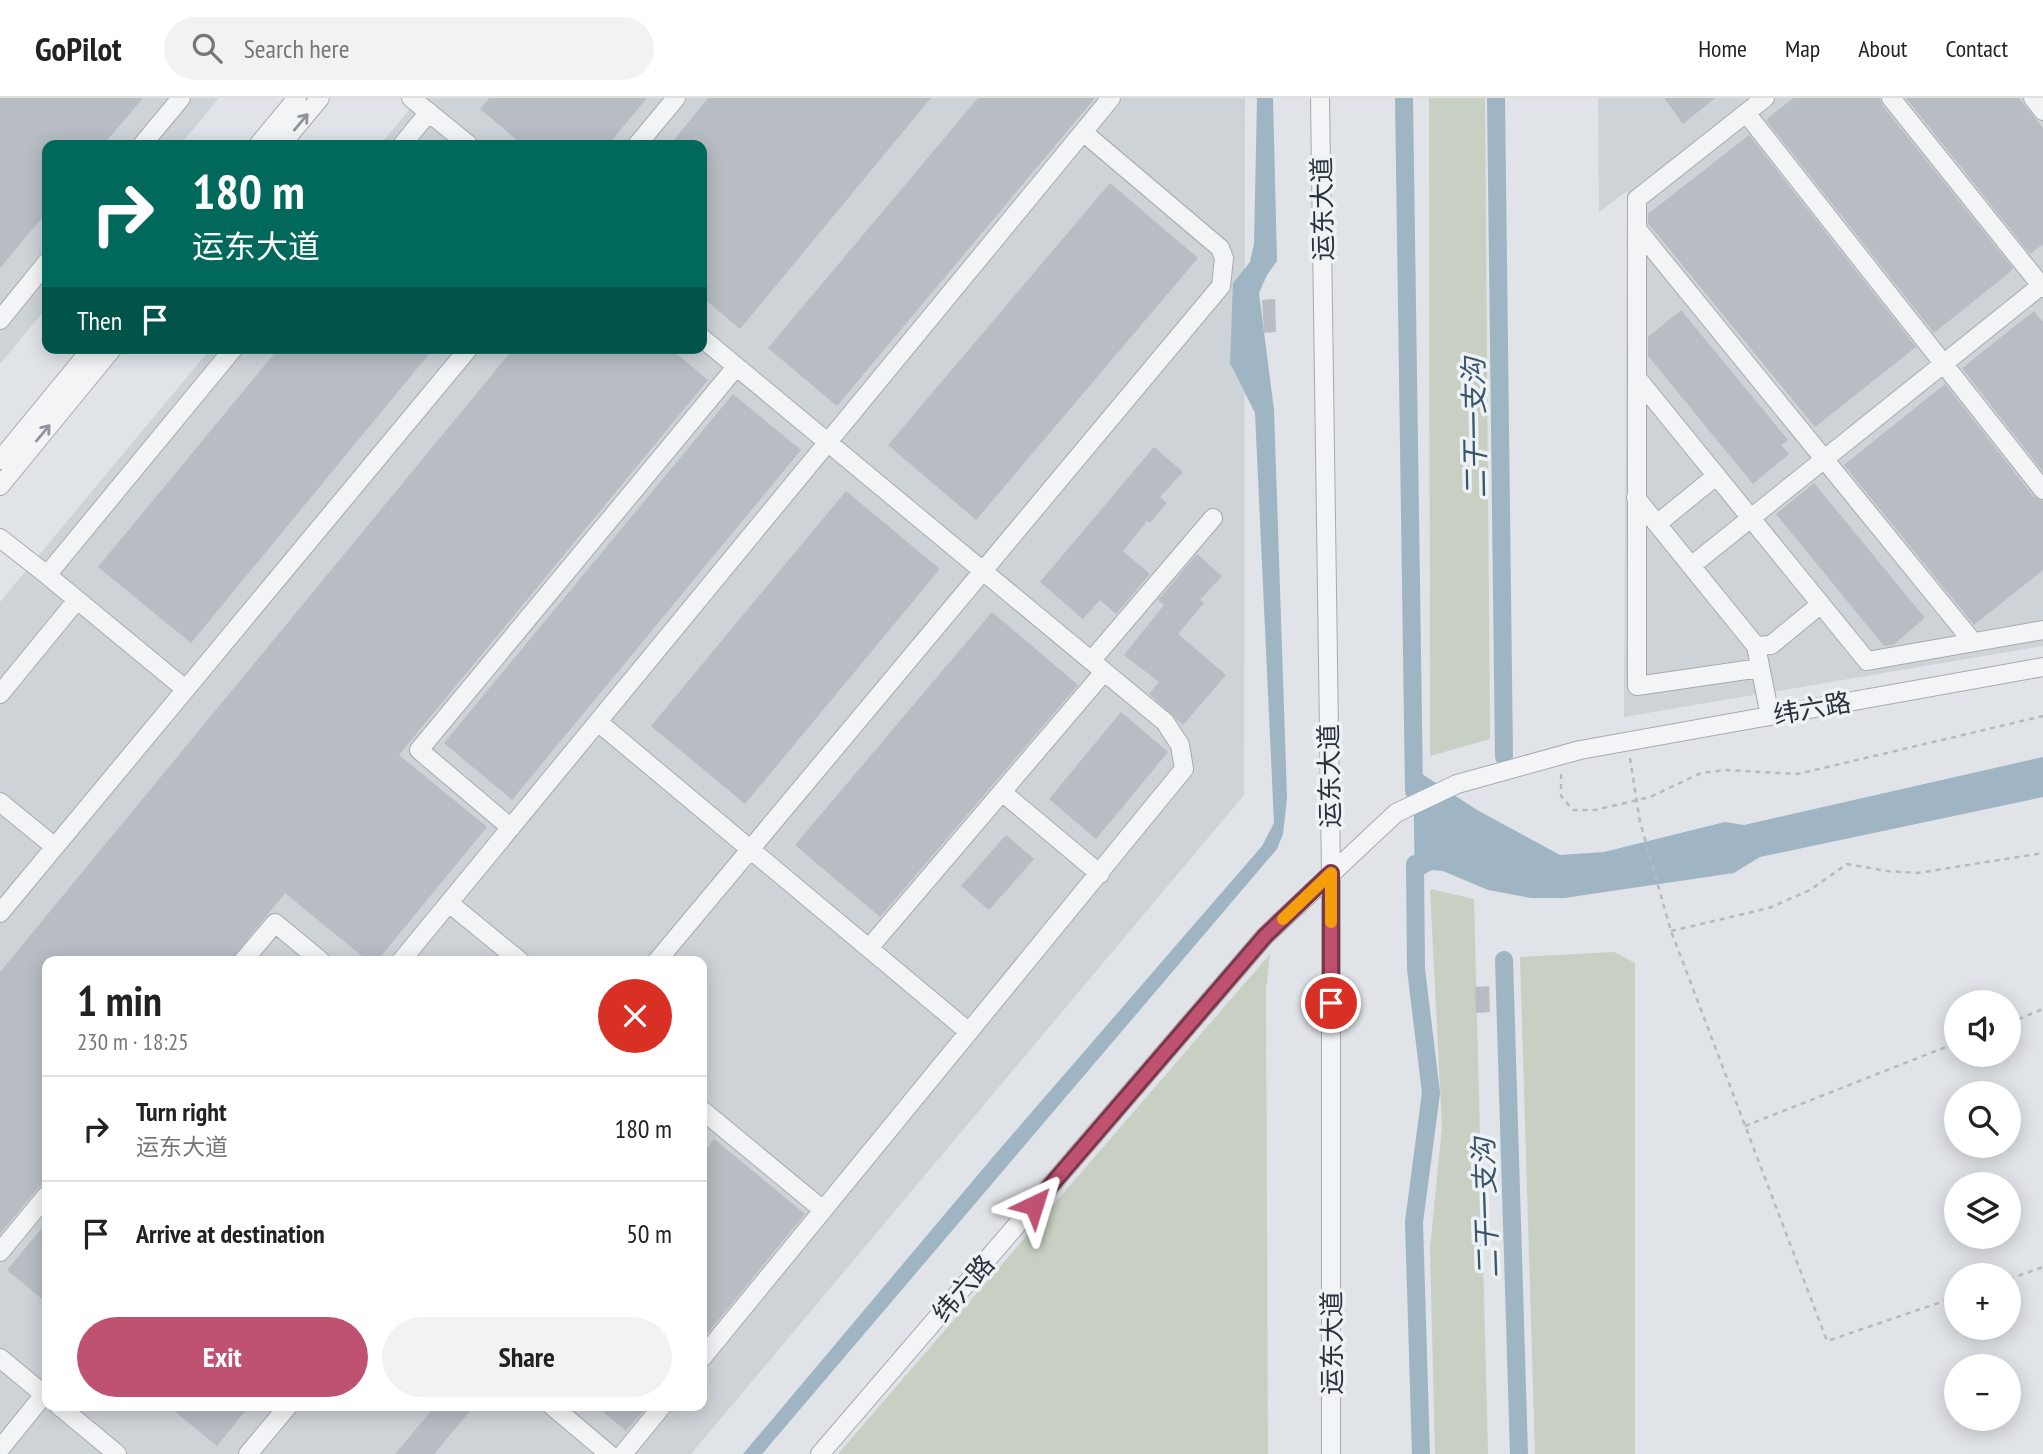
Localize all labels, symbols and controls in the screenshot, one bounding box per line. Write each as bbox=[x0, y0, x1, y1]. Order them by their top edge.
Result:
search box bbox=[164, 17, 654, 80]
text: GoPilot bbox=[35, 27, 122, 70]
icon: search bbox=[188, 29, 226, 67]
text: Search here bbox=[244, 32, 349, 65]
text: Home bbox=[1698, 33, 1747, 64]
text: Map bbox=[1785, 33, 1820, 64]
text: About bbox=[1858, 33, 1907, 64]
text: Contact bbox=[1945, 33, 2008, 64]
one-way arrow bbox=[293, 113, 308, 131]
street label: 运东大道 bbox=[1305, 157, 1339, 261]
text: 180 m bbox=[192, 159, 305, 223]
icon: right bbox=[77, 168, 168, 259]
text: 运东大道 bbox=[192, 225, 320, 267]
icon: arrive bbox=[136, 301, 174, 339]
text: Then bbox=[77, 304, 122, 337]
water label: 二干一支沟 bbox=[1454, 355, 1494, 498]
one-way arrow bbox=[35, 424, 51, 442]
street label: 纬六路 bbox=[1771, 685, 1853, 731]
street label: 运东大道 bbox=[1312, 724, 1346, 828]
text: 1 min bbox=[77, 973, 162, 1028]
pin bbox=[1301, 973, 1361, 1033]
button: close bbox=[598, 979, 672, 1053]
icon: arrive bbox=[1312, 984, 1350, 1022]
map controls bbox=[1944, 990, 2021, 1431]
button: sound bbox=[1944, 990, 2021, 1067]
text: 230 m · 18:25 bbox=[77, 1027, 189, 1056]
button: search bbox=[1944, 1081, 2021, 1158]
text: Turn right bbox=[136, 1095, 227, 1128]
icon: right bbox=[77, 1110, 115, 1148]
text: 180 m bbox=[614, 1112, 672, 1145]
text: 运东大道 bbox=[136, 1132, 228, 1161]
water label: 二干一支沟 bbox=[1464, 1134, 1506, 1279]
position arrow bbox=[997, 1168, 1071, 1242]
button: layers bbox=[1944, 1172, 2021, 1249]
icon: arrive bbox=[77, 1215, 115, 1253]
text: Arrive at destination bbox=[136, 1217, 325, 1250]
text: 50 m bbox=[626, 1217, 672, 1250]
street label: 纬六路 bbox=[925, 1248, 1001, 1328]
button: + bbox=[1944, 1263, 2021, 1340]
street label: 运东大道 bbox=[1315, 1291, 1348, 1395]
button: Exit bbox=[77, 1317, 368, 1397]
button: Share bbox=[382, 1317, 672, 1397]
button: − bbox=[1944, 1354, 2021, 1431]

